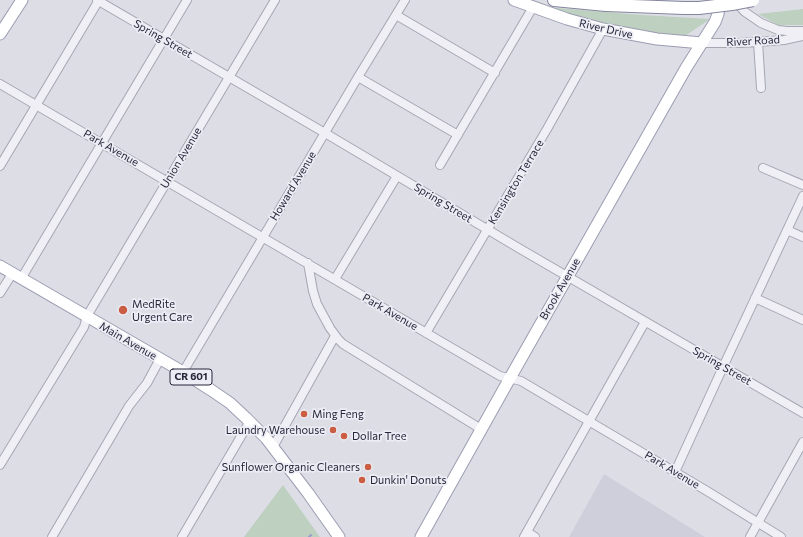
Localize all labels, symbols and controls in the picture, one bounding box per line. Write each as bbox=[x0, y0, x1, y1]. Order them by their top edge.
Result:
street label: River Drive bbox=[578, 16, 634, 42]
street label: Spring Street bbox=[131, 17, 195, 61]
street label: River Road bbox=[726, 33, 780, 49]
street label: Union Avenue bbox=[158, 125, 204, 191]
street label: Park Avenue bbox=[81, 127, 141, 169]
street label: Kensington Terrace bbox=[486, 137, 546, 227]
street label: Howard Avenue bbox=[267, 149, 319, 223]
street label: Spring Street bbox=[411, 180, 475, 226]
street label: Brook Avenue bbox=[537, 256, 583, 322]
street label: Park Avenue bbox=[360, 291, 420, 333]
place label: MedRite Urgent Care bbox=[132, 297, 192, 323]
marker: MedRite Urgent Care bbox=[117, 304, 129, 316]
street label: Main Avenue bbox=[97, 319, 159, 363]
street label: Spring Street bbox=[690, 344, 754, 388]
road number: CR 601 bbox=[170, 369, 212, 385]
place label: Ming Feng bbox=[312, 407, 364, 421]
marker: Ming Feng bbox=[299, 409, 309, 419]
place label: Laundry Warehouse bbox=[226, 423, 325, 437]
marker: Laundry Warehouse bbox=[328, 425, 338, 435]
place label: Dollar Tree bbox=[352, 429, 406, 443]
marker: Dollar Tree bbox=[339, 431, 349, 441]
street label: Park Avenue bbox=[642, 448, 702, 492]
place label: Sunflower Organic Cleaners bbox=[222, 460, 360, 474]
marker: Sunflower Organic Cleaners bbox=[363, 462, 373, 472]
place label: Dunkin' Donuts bbox=[370, 473, 447, 487]
marker: Dunkin' Donuts bbox=[357, 475, 367, 485]

